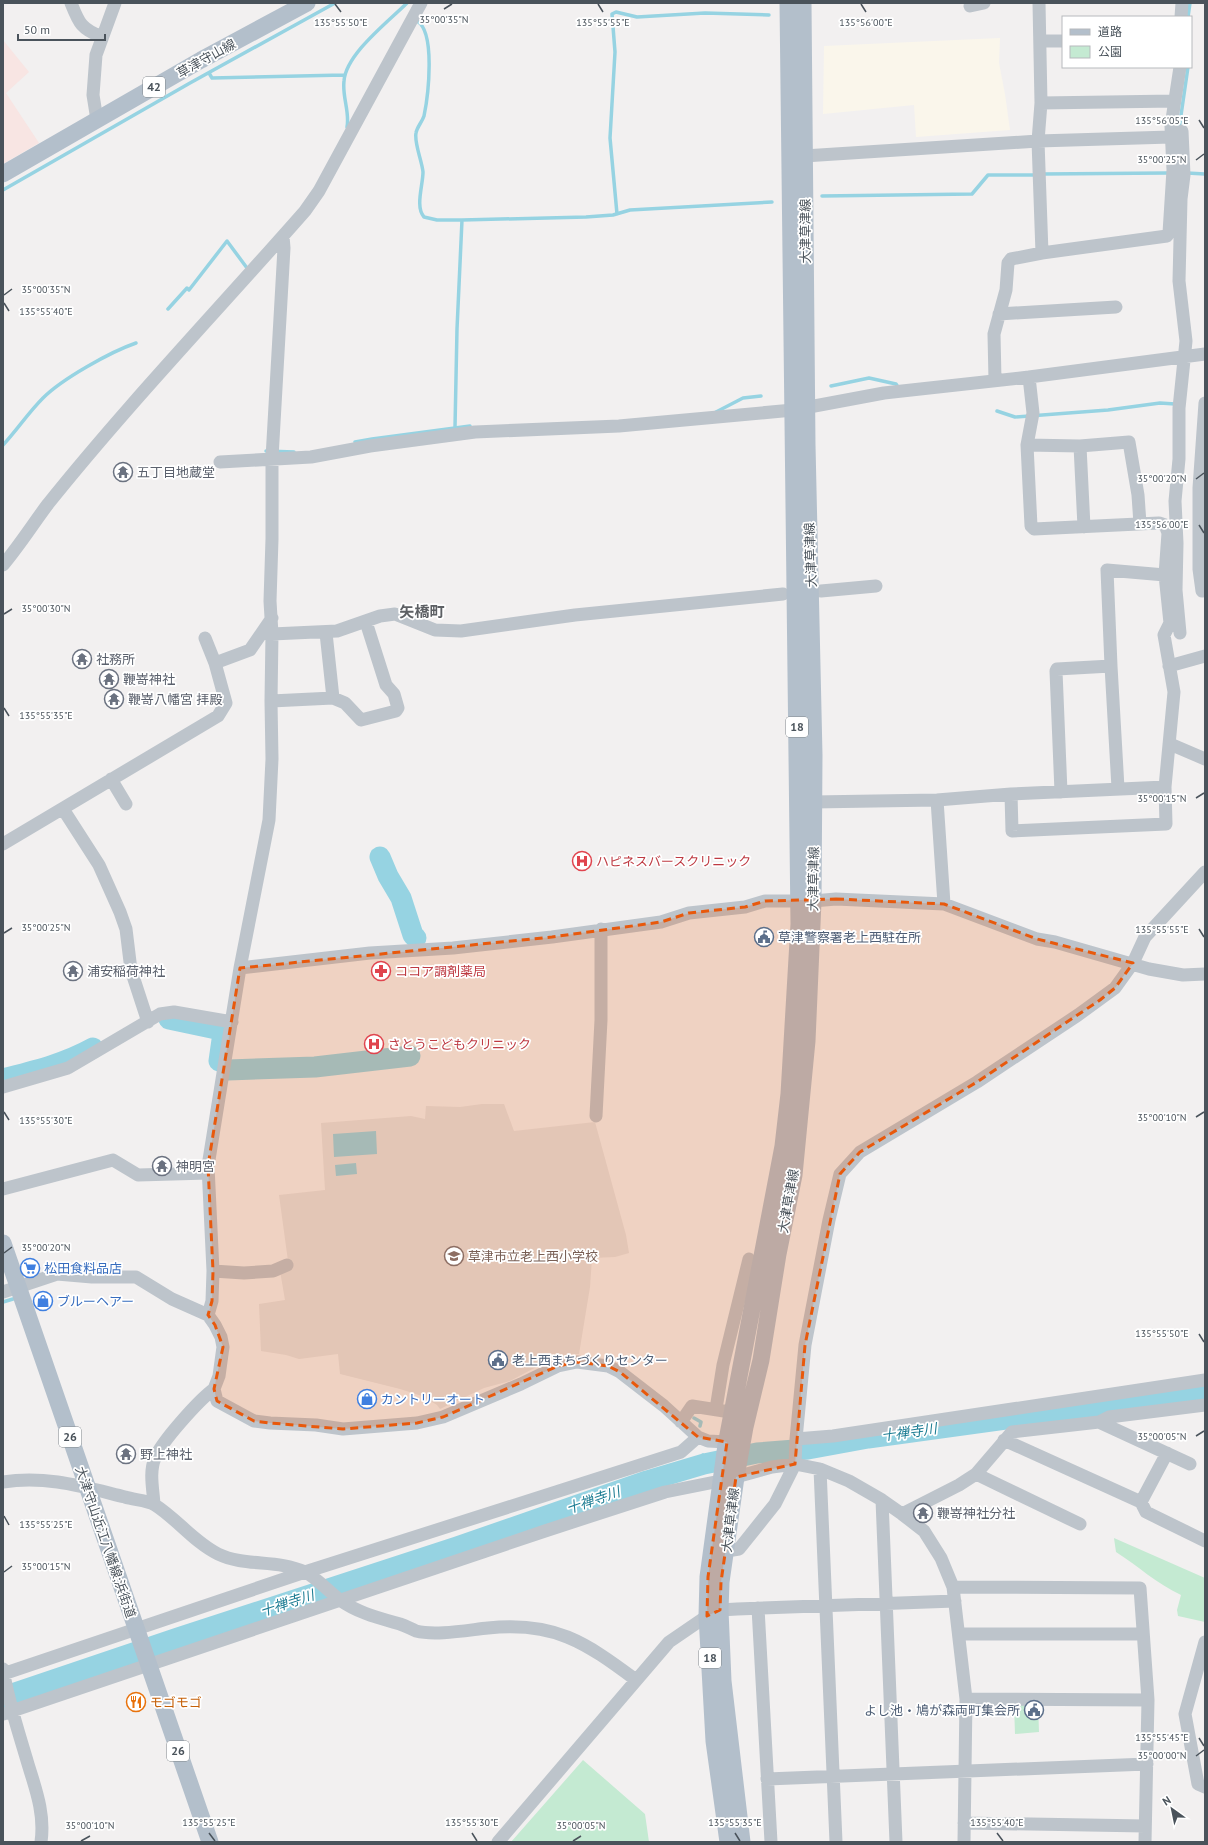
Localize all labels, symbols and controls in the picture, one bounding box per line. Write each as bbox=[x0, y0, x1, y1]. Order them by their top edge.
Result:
text: 35°00'35"N bbox=[419, 13, 469, 26]
scale bar bbox=[18, 16, 105, 42]
text: 135°55'50"E bbox=[314, 16, 368, 29]
text: 135°55'55"E bbox=[576, 16, 630, 29]
text: 135°56'00"E bbox=[839, 16, 893, 29]
legend bbox=[1062, 16, 1192, 68]
text: 50 m bbox=[24, 22, 50, 37]
text: 道路 bbox=[1098, 24, 1122, 39]
street label: 草津守山線 bbox=[174, 35, 239, 82]
text: 公園 bbox=[1098, 44, 1122, 59]
road number: 42 bbox=[143, 77, 165, 97]
text: 135°56'05"E bbox=[1135, 114, 1189, 127]
text: 35°00'25"N bbox=[1137, 153, 1187, 166]
street label: 大津草津線 bbox=[797, 198, 814, 264]
text: 35°00'35"N bbox=[21, 283, 71, 296]
text: 135°55'40"E bbox=[19, 305, 73, 318]
temple icon: 五丁目地蔵堂 bbox=[112, 461, 134, 483]
place label: 五丁目地蔵堂 bbox=[137, 464, 215, 481]
text: 35°00'20"N bbox=[1137, 472, 1187, 485]
text: 135°56'00"E bbox=[1135, 518, 1189, 531]
street label: 大津草津線 bbox=[801, 522, 820, 588]
text: 35°00'30"N bbox=[21, 602, 71, 615]
district label: 矢橋町 bbox=[399, 602, 445, 621]
temple icon: 社務所 bbox=[71, 648, 93, 670]
place label: 社務所 bbox=[96, 651, 135, 668]
temple icon: 鞭嵜神社 bbox=[98, 668, 120, 690]
place label: 鞭嵜神社 bbox=[123, 671, 175, 688]
temple icon: 鞭嵜八幡宮 拝殿 bbox=[103, 688, 125, 710]
place label: 鞭嵜八幡宮 拝殿 bbox=[128, 691, 222, 708]
text: 135°55'35"E bbox=[19, 709, 73, 722]
road number: 18 bbox=[786, 717, 808, 737]
text: 35°00'15"N bbox=[1137, 792, 1187, 805]
street label: 大津草津線 bbox=[804, 846, 823, 912]
hospital icon: ハピネスバースクリニック bbox=[571, 850, 593, 872]
place label: ハピネスバースクリニック bbox=[596, 853, 751, 870]
text: 35°00'25"N bbox=[21, 921, 71, 934]
text: 135°55'55"E bbox=[1135, 923, 1189, 936]
public building icon: 草津警察署老上西駐在所 bbox=[753, 926, 775, 948]
place label: 草津警察署老上西駐在所 bbox=[778, 929, 921, 946]
temple icon: 浦安稲荷神社 bbox=[62, 960, 84, 982]
pharmacy icon: ココア調剤薬局 bbox=[370, 960, 392, 982]
place label: 浦安稲荷神社 bbox=[87, 963, 165, 980]
place label: ココア調剤薬局 bbox=[395, 963, 486, 980]
hospital icon: さとうこどもクリニック bbox=[363, 1033, 385, 1055]
place label: さとうこどもクリニック bbox=[388, 1036, 531, 1053]
text: 35°00'10"N bbox=[1137, 1111, 1187, 1124]
text: 135°55'30"E bbox=[19, 1114, 73, 1127]
temple icon: 神明宮 bbox=[151, 1155, 173, 1177]
place label: 神明宮 bbox=[176, 1158, 215, 1175]
street label: 大津草津線 bbox=[774, 1168, 803, 1235]
text: 35°00'20"N bbox=[21, 1241, 71, 1254]
school or university icon: 草津市立老上西小学校 bbox=[443, 1245, 465, 1267]
place label: 草津市立老上西小学校 bbox=[468, 1248, 598, 1265]
supermarket icon: 松田食料品店 bbox=[19, 1257, 41, 1279]
place label: 松田食料品店 bbox=[44, 1260, 122, 1277]
shop icon: ブルーヘアー bbox=[32, 1290, 54, 1312]
place label: ブルーヘアー bbox=[57, 1293, 134, 1310]
text: 135°55'50"E bbox=[1135, 1327, 1189, 1340]
public building icon: 老上西まちづくりセンター bbox=[487, 1349, 509, 1371]
place label: 老上西まちづくりセンター bbox=[512, 1352, 668, 1369]
shop icon: カントリーオート bbox=[356, 1388, 378, 1410]
place label: カントリーオート bbox=[381, 1391, 485, 1408]
water label: 十禅寺川 bbox=[880, 1419, 940, 1445]
road number: 26 bbox=[59, 1427, 81, 1447]
text: 35°00'05"N bbox=[1137, 1430, 1187, 1443]
temple icon: 野上神社 bbox=[115, 1443, 137, 1465]
place label: 野上神社 bbox=[140, 1446, 192, 1463]
street label: 大津守山近江八幡線;浜街道 bbox=[72, 1464, 140, 1620]
water label: 十禅寺川 bbox=[564, 1482, 624, 1518]
street label: 大津草津線 bbox=[718, 1487, 743, 1553]
temple icon: 鞭嵜神社分社 bbox=[912, 1502, 934, 1524]
place label: 鞭嵜神社分社 bbox=[937, 1505, 1015, 1522]
text: 135°55'25"E bbox=[19, 1518, 73, 1531]
text: 35°00'15"N bbox=[21, 1560, 71, 1573]
water label: 十禅寺川 bbox=[258, 1585, 318, 1620]
road number: 18 bbox=[699, 1648, 721, 1668]
restaurant icon: モゴモゴ bbox=[125, 1691, 147, 1713]
place label: モゴモゴ bbox=[150, 1694, 202, 1711]
public building icon: よし池・鳩が森両町集会所 bbox=[1023, 1699, 1045, 1721]
place label: よし池・鳩が森両町集会所 bbox=[864, 1702, 1020, 1719]
text: 135°55'45"E bbox=[1135, 1731, 1189, 1744]
road number: 26 bbox=[167, 1741, 189, 1761]
text: 35°00'00"N bbox=[1137, 1749, 1187, 1762]
north arrow bbox=[1152, 1789, 1192, 1829]
text: N bbox=[1160, 1793, 1173, 1808]
text: 135°55'25"E bbox=[182, 1816, 236, 1829]
text: 135°55'30"E bbox=[445, 1816, 499, 1829]
text: 135°55'35"E bbox=[708, 1816, 762, 1829]
text: 135°55'40"E bbox=[970, 1816, 1024, 1829]
text: 35°00'10"N bbox=[65, 1819, 115, 1832]
text: 35°00'05"N bbox=[556, 1819, 606, 1832]

